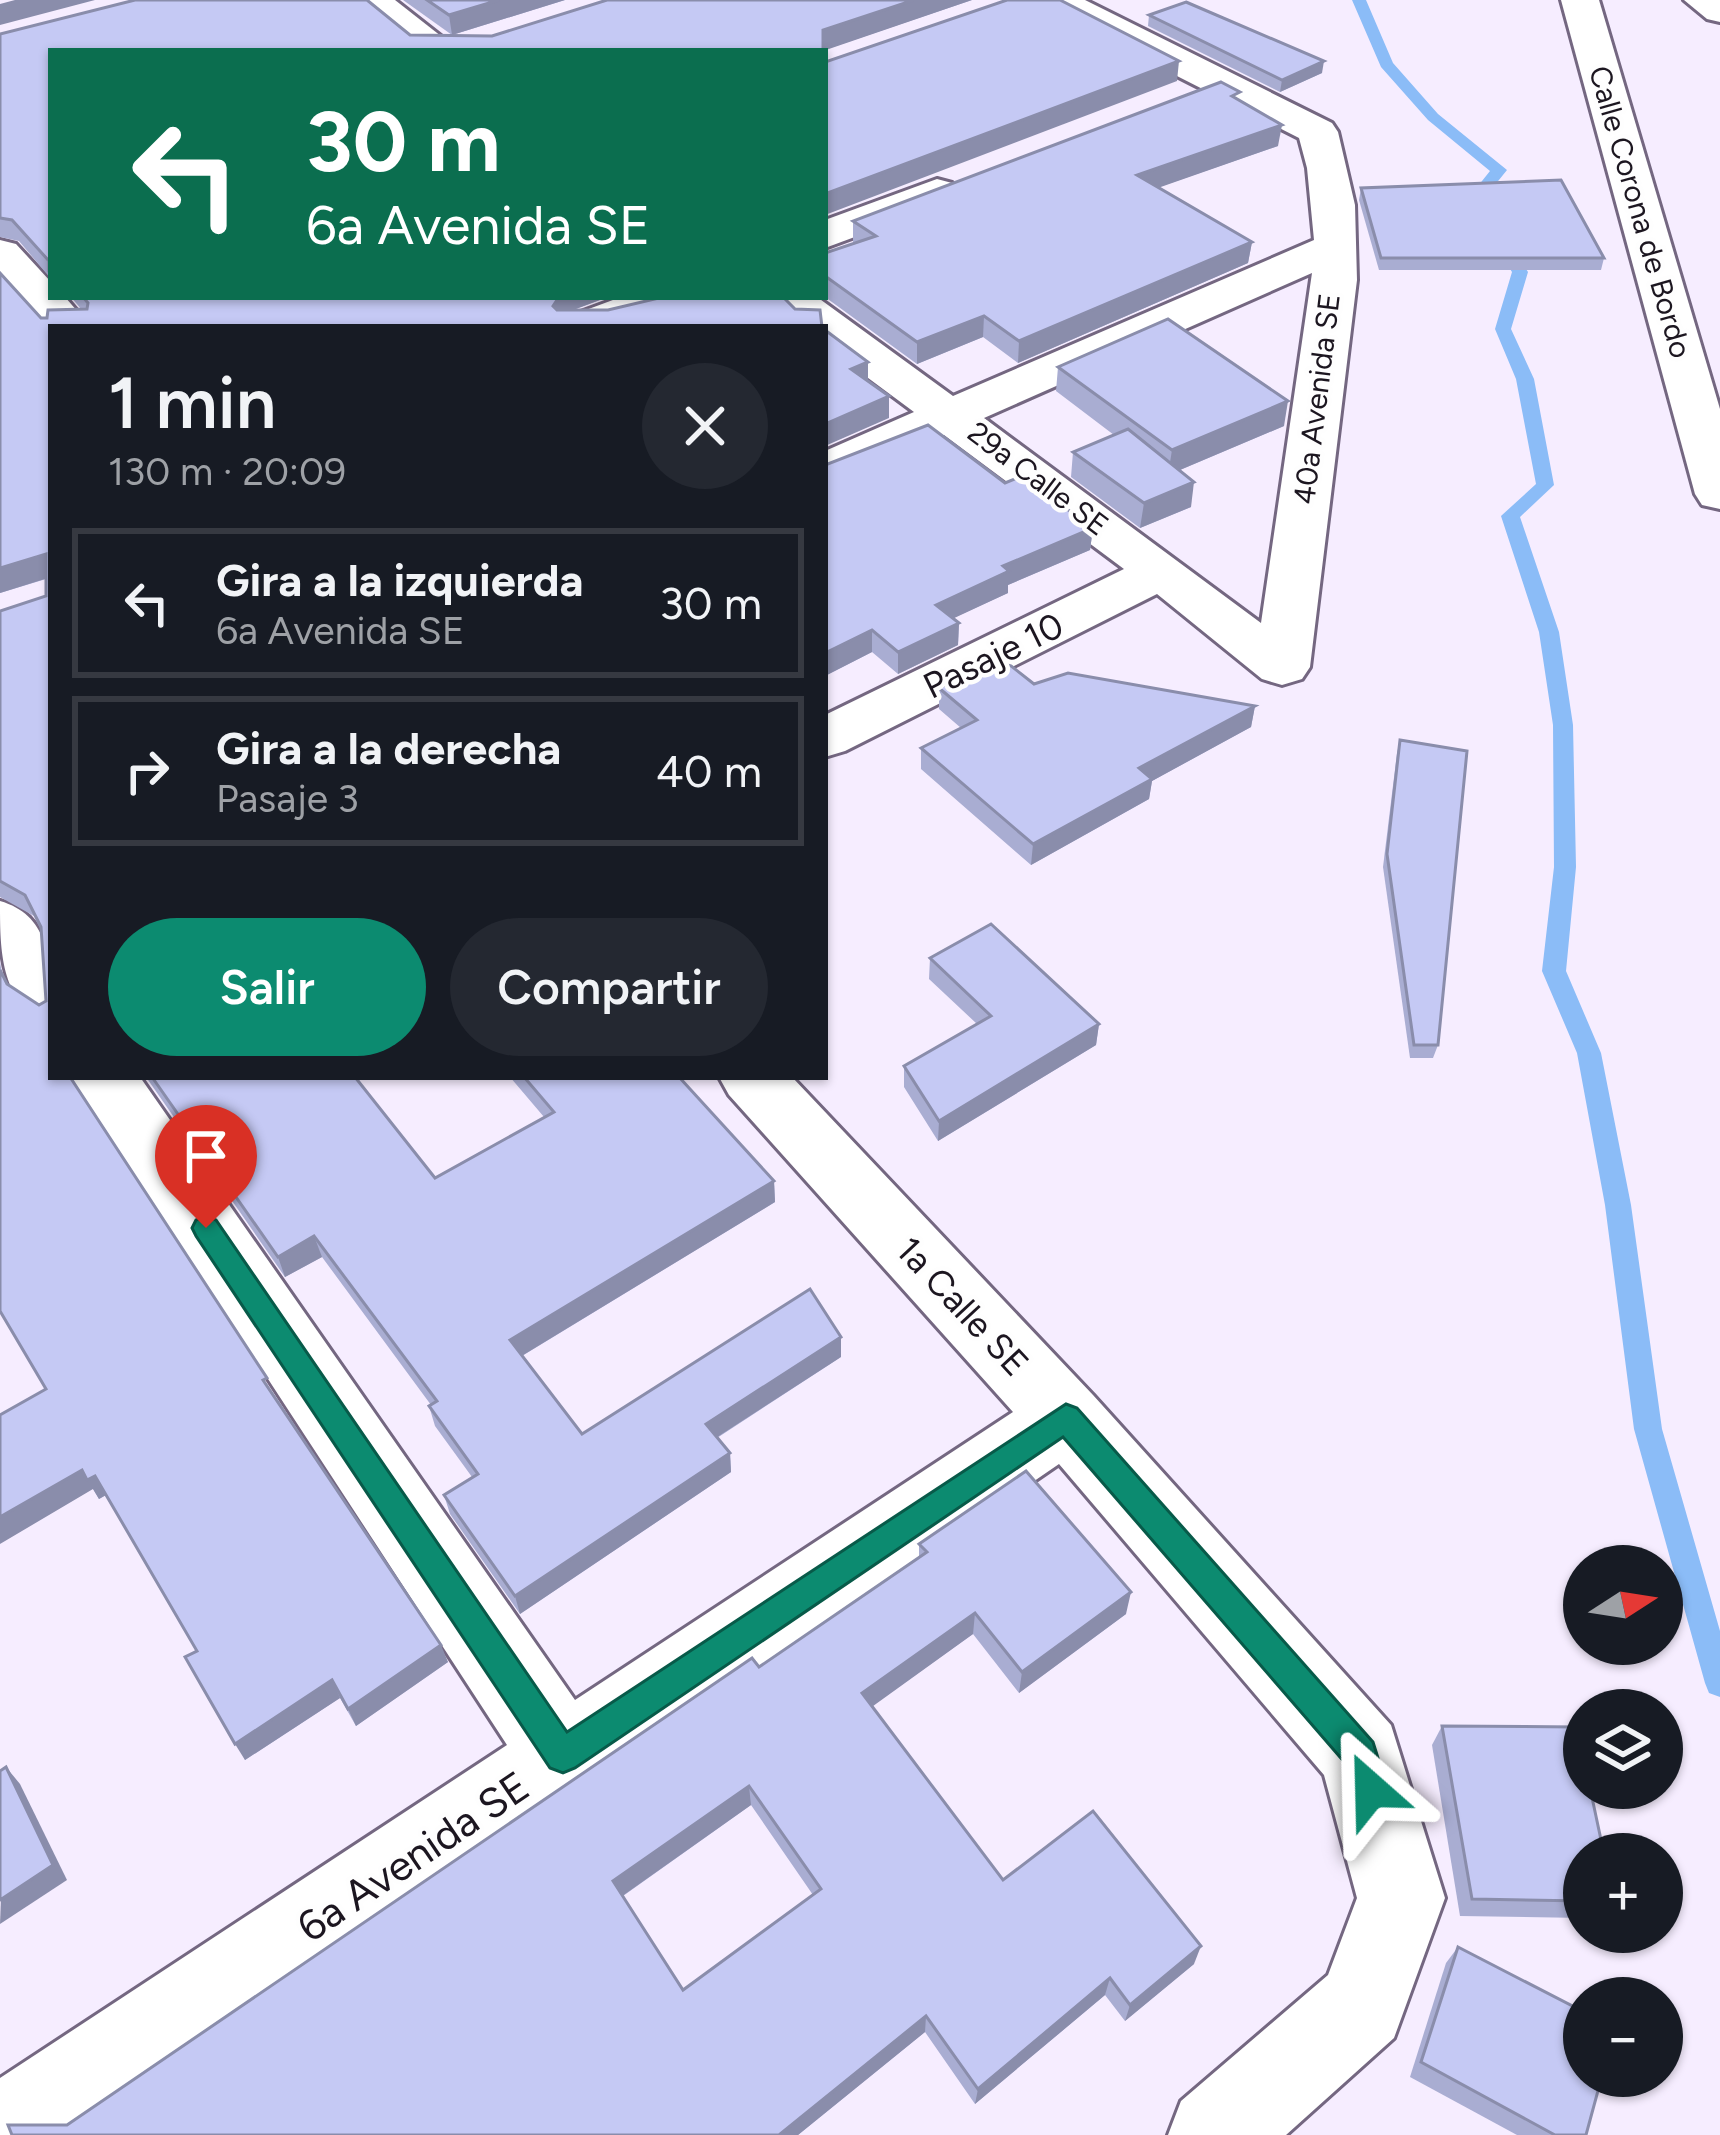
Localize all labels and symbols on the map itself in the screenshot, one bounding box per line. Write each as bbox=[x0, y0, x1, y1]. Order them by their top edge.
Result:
street label: Calle Corona de Bordo bbox=[1581, 62, 1700, 362]
street label: 40a Avenida SE bbox=[1285, 291, 1348, 507]
street label: 29a Calle SE bbox=[961, 414, 1116, 543]
street label: Pasaje 10 bbox=[916, 603, 1070, 708]
pin bbox=[155, 1105, 257, 1228]
street label: 1a Calle SE bbox=[887, 1228, 1038, 1385]
north arrow bbox=[1563, 1545, 1683, 1665]
position arrow bbox=[1308, 1727, 1434, 1853]
street label: 6a Avenida SE bbox=[288, 1760, 539, 1952]

